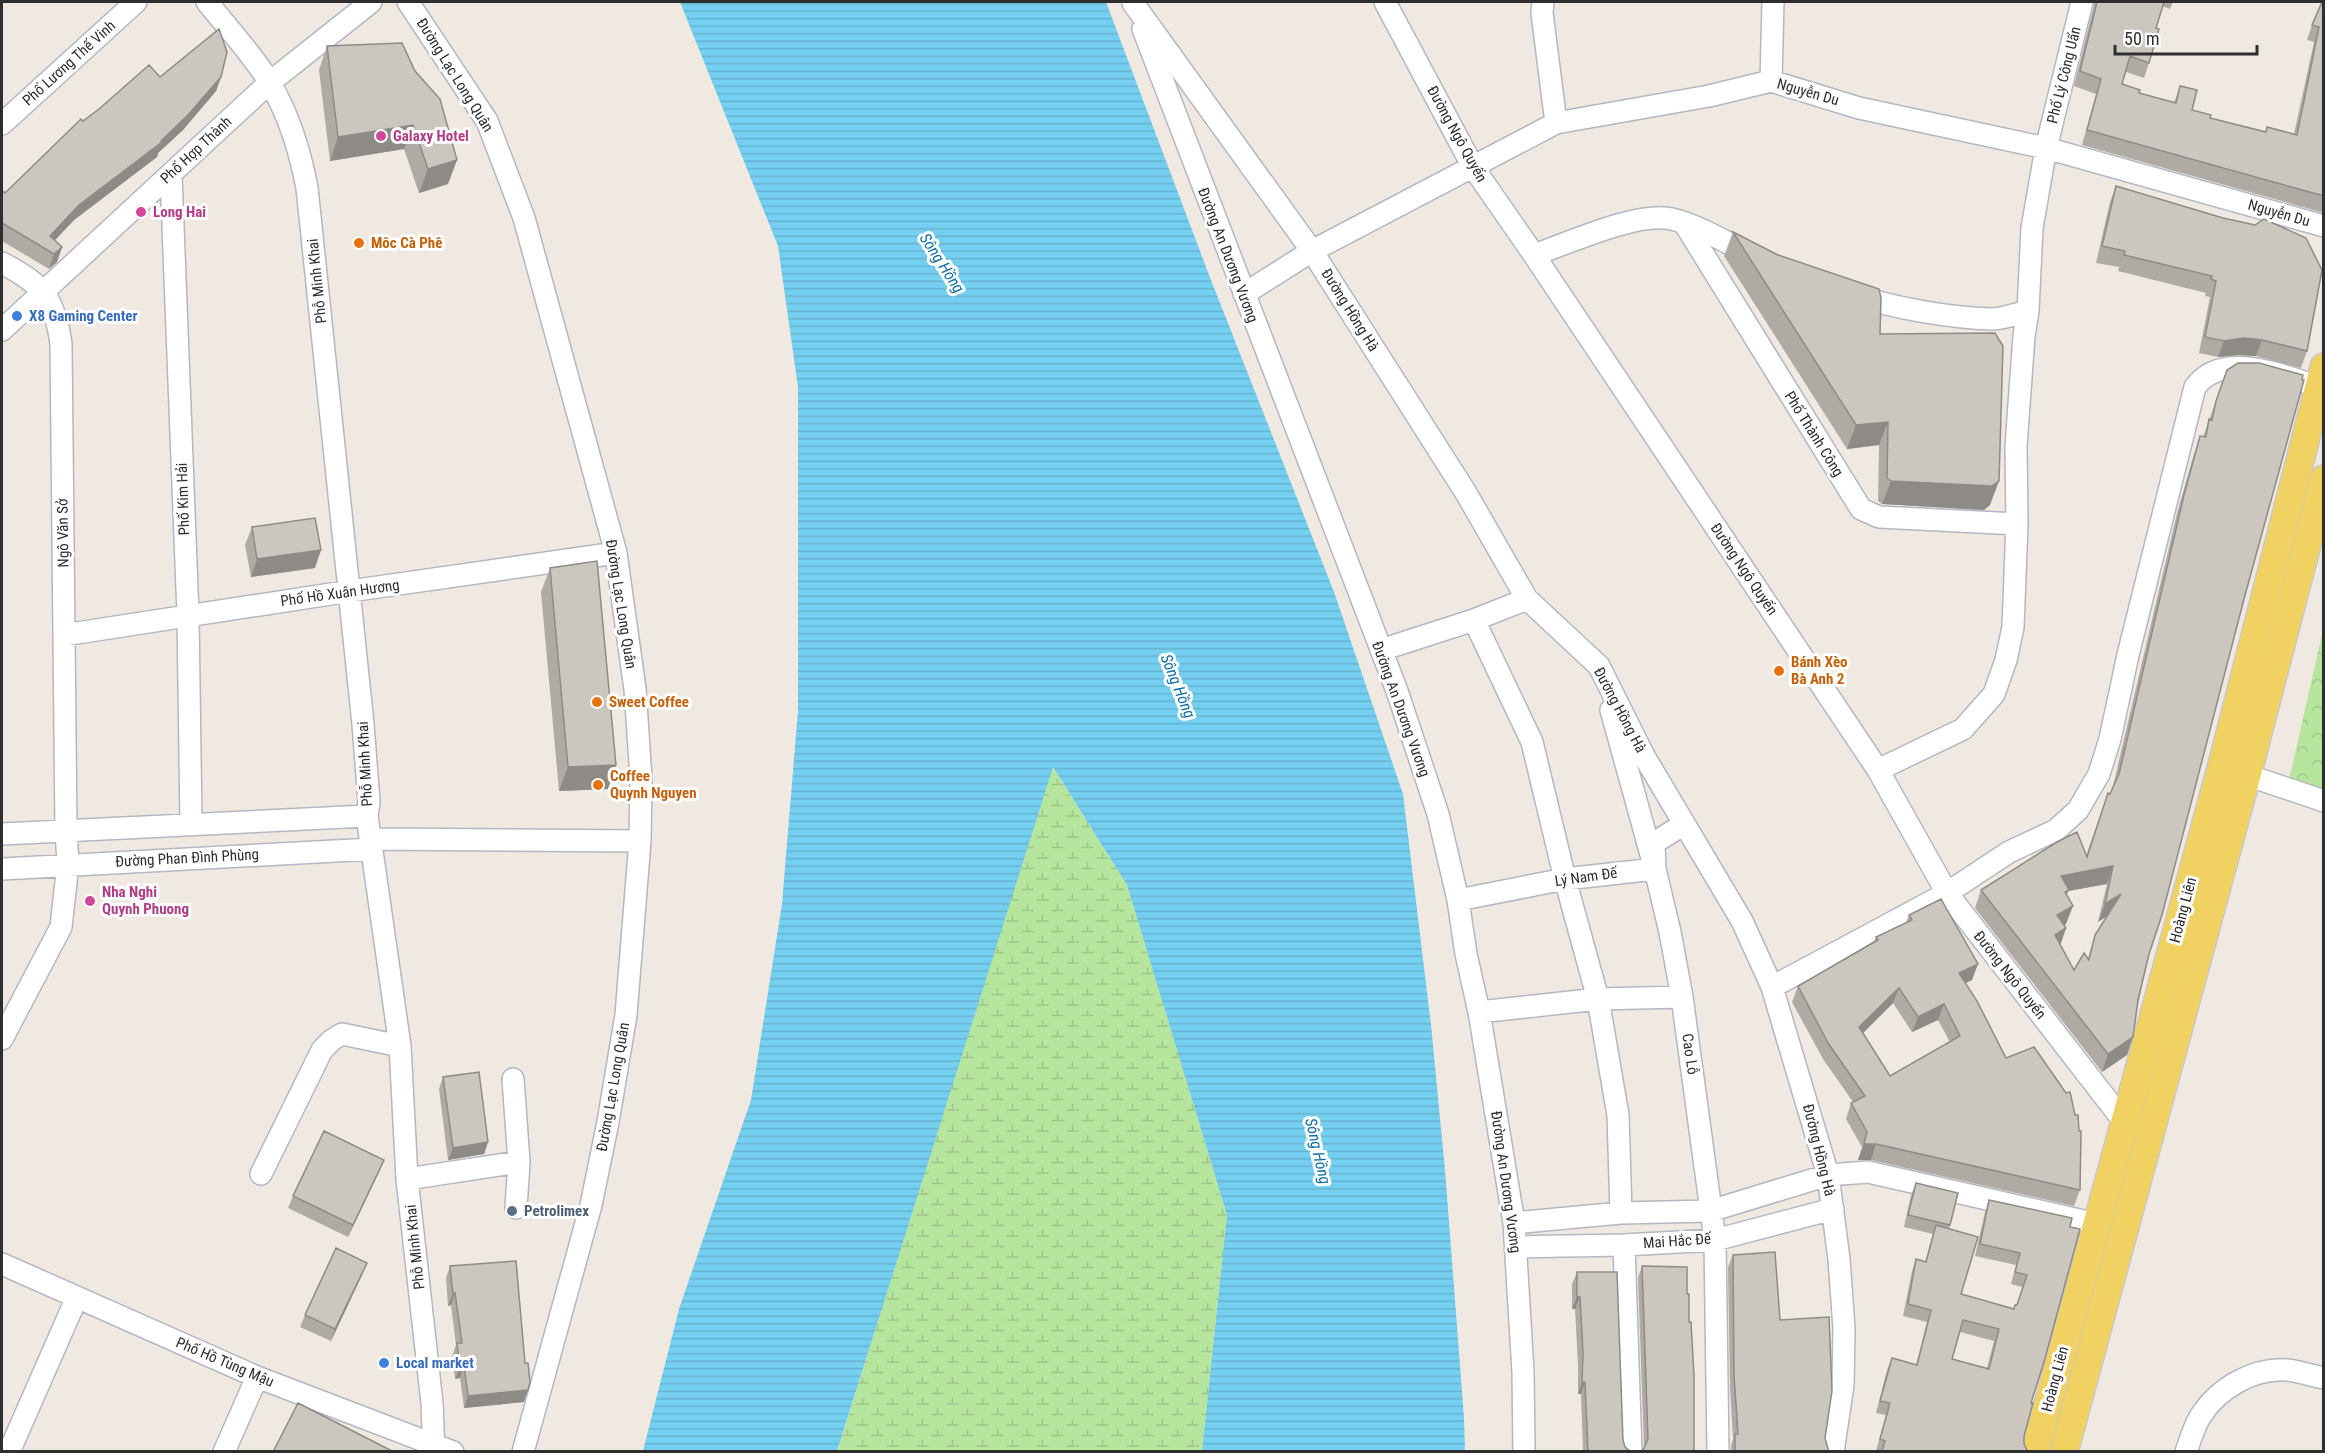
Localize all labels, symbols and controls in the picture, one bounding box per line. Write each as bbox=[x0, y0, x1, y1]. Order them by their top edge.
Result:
street label: Đường Lạc Long Quân bbox=[413, 15, 497, 135]
street label: Phố Lương Thế Vinh bbox=[19, 17, 119, 109]
scale bar bbox=[2115, 18, 2258, 56]
street label: Phố Lý Công Uẩn bbox=[2043, 25, 2085, 125]
text: 50 m bbox=[2124, 28, 2159, 49]
street label: Nguyễn Du bbox=[1775, 75, 1841, 109]
street label: Đường Ngô Quyến bbox=[1423, 83, 1491, 185]
street label: Phố Hợp Thành bbox=[157, 112, 235, 188]
place label: Galaxy Hotel bbox=[393, 127, 469, 145]
marker: Galaxy Hotel bbox=[374, 129, 388, 143]
street label: Đường An Dương Vương bbox=[1194, 185, 1262, 325]
street label: Nguyễn Du bbox=[2246, 196, 2312, 230]
place label: Long Hai bbox=[153, 203, 206, 221]
marker: Long Hai bbox=[134, 205, 148, 219]
water label: Sông Hồng bbox=[916, 230, 968, 297]
place label: Môc Cà Phê bbox=[371, 234, 442, 252]
marker: Môc Cà Phê bbox=[352, 236, 366, 250]
street label: Phỗ Minh Khai bbox=[304, 238, 330, 324]
street label: Đường Hồng Hà bbox=[1317, 265, 1383, 355]
place label: X8 Gaming Center bbox=[29, 307, 137, 325]
marker: X8 Gaming Center bbox=[10, 309, 24, 323]
street label: Phố Thành Công bbox=[1781, 388, 1847, 480]
street label: Phố Kim Hải bbox=[173, 462, 193, 536]
street label: Ngô Văn Sở bbox=[53, 498, 73, 568]
street label: Đường Ngô Quyến bbox=[1707, 520, 1781, 618]
street label: Đường Lạc Long Quân bbox=[602, 538, 640, 670]
street label: Phố Hồ Xuân Hương bbox=[279, 576, 401, 610]
street label: Đường An Dương Vương bbox=[1368, 639, 1434, 779]
water label: Sông Hồng bbox=[1157, 651, 1200, 721]
place label: Bánh Xèo Bà Anh 2 bbox=[1791, 653, 1848, 688]
street label: Đường Hồng Hà bbox=[1590, 664, 1650, 756]
marker: Bánh Xèo Bà Anh 2 bbox=[1772, 664, 1786, 678]
place label: Sweet Coffee bbox=[609, 693, 689, 711]
marker: Sweet Coffee bbox=[590, 695, 604, 709]
street label: Phỗ Minh Khai bbox=[354, 721, 376, 807]
place label: Coffee Quynh Nguyen bbox=[610, 767, 697, 802]
marker: Coffee Quynh Nguyen bbox=[591, 778, 605, 792]
street label: Đường Phan Đình Phùng bbox=[115, 845, 259, 871]
street label: Lý Nam Đế bbox=[1554, 864, 1619, 890]
street label: Hoàng Liên bbox=[2166, 875, 2200, 945]
place label: Nha Nghi Quynh Phuong bbox=[102, 883, 189, 918]
marker: Nha Nghi Quynh Phuong bbox=[83, 894, 97, 908]
street label: Đường Ngô Quyến bbox=[1970, 927, 2050, 1023]
street label: Đường Lạc Long Quân bbox=[593, 1021, 633, 1153]
street label: Cao Lỗ bbox=[1678, 1032, 1702, 1076]
street label: Đường Hồng Hà bbox=[1799, 1102, 1839, 1198]
street label: Đường An Dương Vương bbox=[1487, 1110, 1525, 1254]
water label: Sông Hồng bbox=[1301, 1116, 1335, 1186]
place label: Petrolimex bbox=[524, 1202, 589, 1220]
street label: Phỗ Minh Khai bbox=[402, 1204, 428, 1290]
marker: Petrolimex bbox=[505, 1204, 519, 1218]
street label: Mai Hắc Đế bbox=[1642, 1230, 1713, 1252]
street label: Phố Hồ Tùng Mậu bbox=[173, 1333, 277, 1391]
street label: Hoàng Liên bbox=[2038, 1344, 2072, 1414]
place label: Local market bbox=[396, 1354, 474, 1372]
marker: Local market bbox=[377, 1356, 391, 1370]

